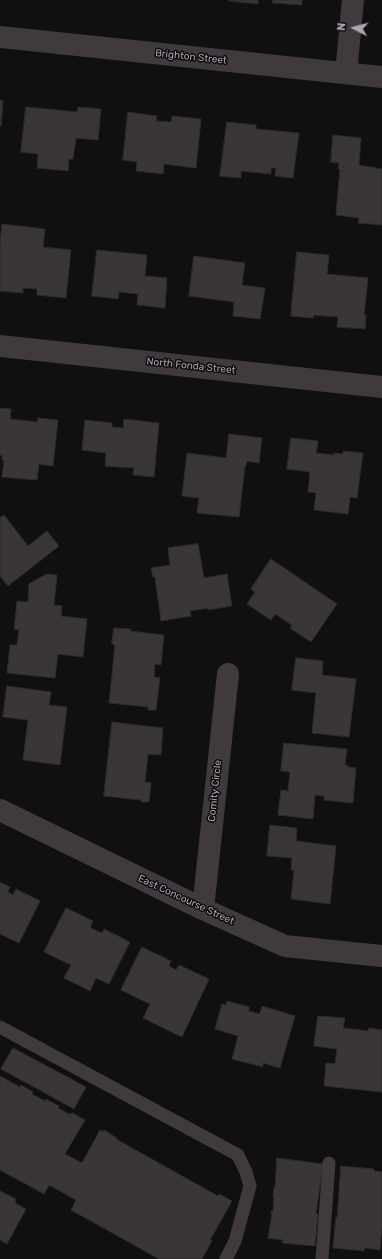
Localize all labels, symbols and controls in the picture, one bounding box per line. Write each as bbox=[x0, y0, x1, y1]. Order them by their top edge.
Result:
north arrow bbox=[334, 8, 374, 48]
text: N bbox=[335, 22, 348, 31]
street label: Brighton Street bbox=[155, 47, 227, 67]
street label: North Fonda Street bbox=[146, 355, 236, 377]
street label: Comity Circle bbox=[206, 760, 224, 822]
street label: East Concourse Street bbox=[136, 872, 236, 928]

